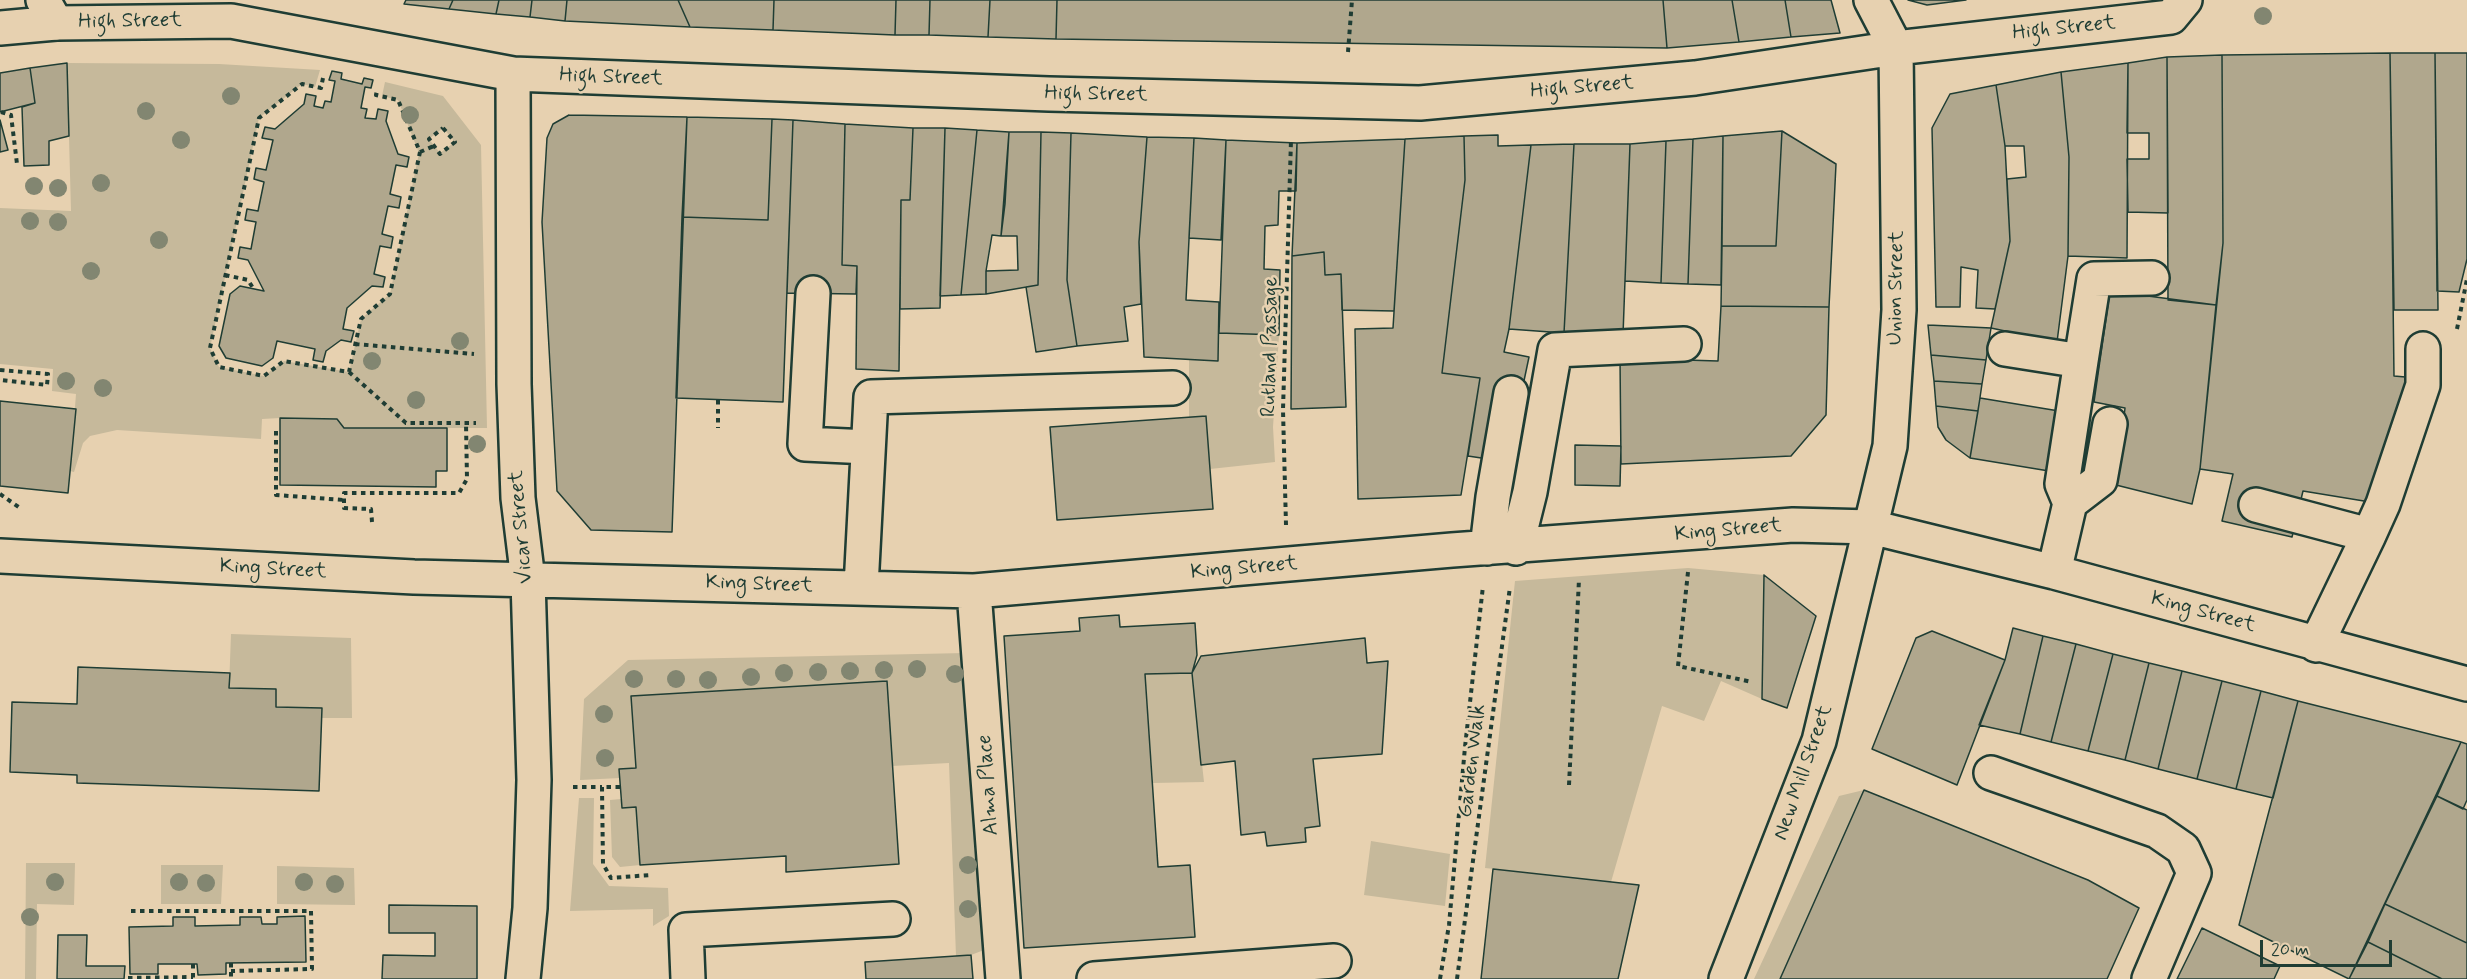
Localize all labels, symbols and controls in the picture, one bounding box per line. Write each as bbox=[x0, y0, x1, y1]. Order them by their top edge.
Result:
street label: High Street bbox=[78, 8, 182, 36]
street label: High Street bbox=[2011, 11, 2117, 47]
street label: High Street bbox=[559, 64, 663, 92]
street label: High Street bbox=[1529, 71, 1635, 105]
street label: High Street bbox=[1044, 81, 1148, 109]
street label: Union Street bbox=[1883, 230, 1911, 346]
street label: Rutland Passage bbox=[1257, 277, 1285, 417]
street label: Vicar Street bbox=[504, 469, 540, 585]
street label: King Street bbox=[1673, 514, 1783, 548]
street label: King Street bbox=[1189, 552, 1299, 586]
street label: King Street bbox=[219, 555, 327, 585]
street label: King Street bbox=[705, 571, 813, 599]
street label: King Street bbox=[2148, 587, 2258, 639]
street label: New Mill Street bbox=[1769, 702, 1839, 844]
street label: Garden Walk bbox=[1454, 703, 1492, 819]
street label: Alma Place bbox=[973, 734, 1005, 836]
scale bar bbox=[2263, 928, 2395, 966]
text: 20 m bbox=[2271, 938, 2309, 962]

